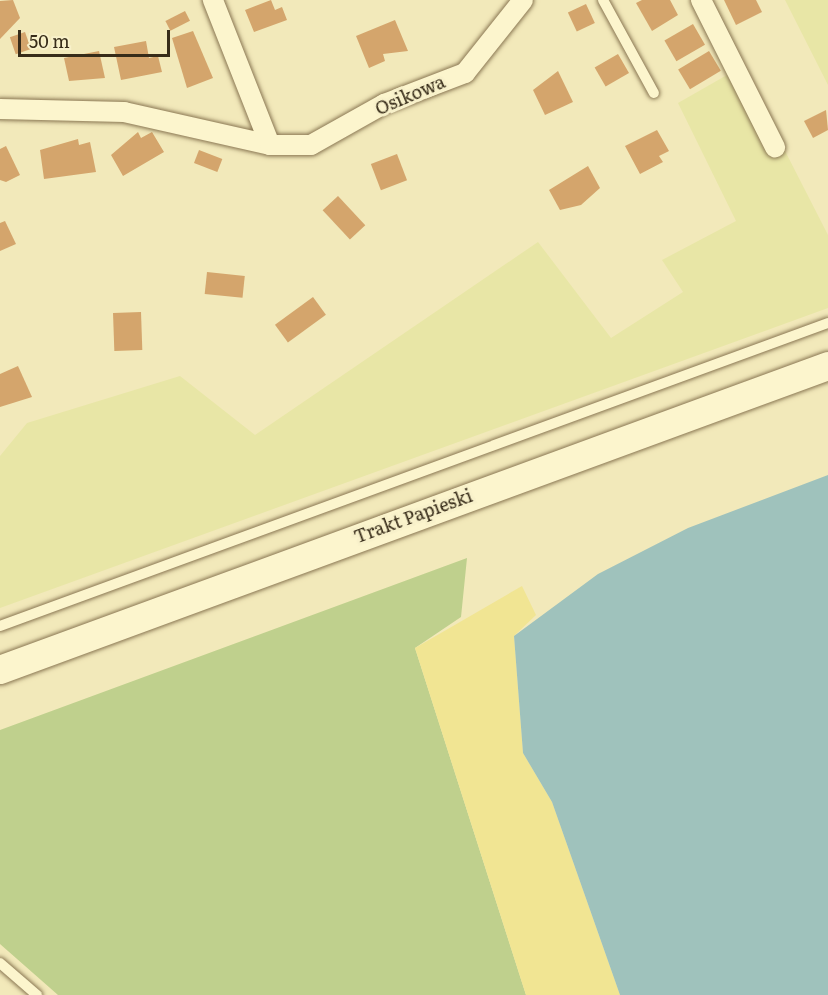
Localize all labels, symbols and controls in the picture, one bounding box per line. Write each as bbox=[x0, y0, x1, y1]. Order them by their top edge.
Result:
scale bar bbox=[21, 18, 172, 56]
text: 50 m bbox=[29, 27, 70, 54]
street label: Osikowa bbox=[372, 71, 448, 119]
street label: Trakt Papieski bbox=[351, 485, 475, 547]

